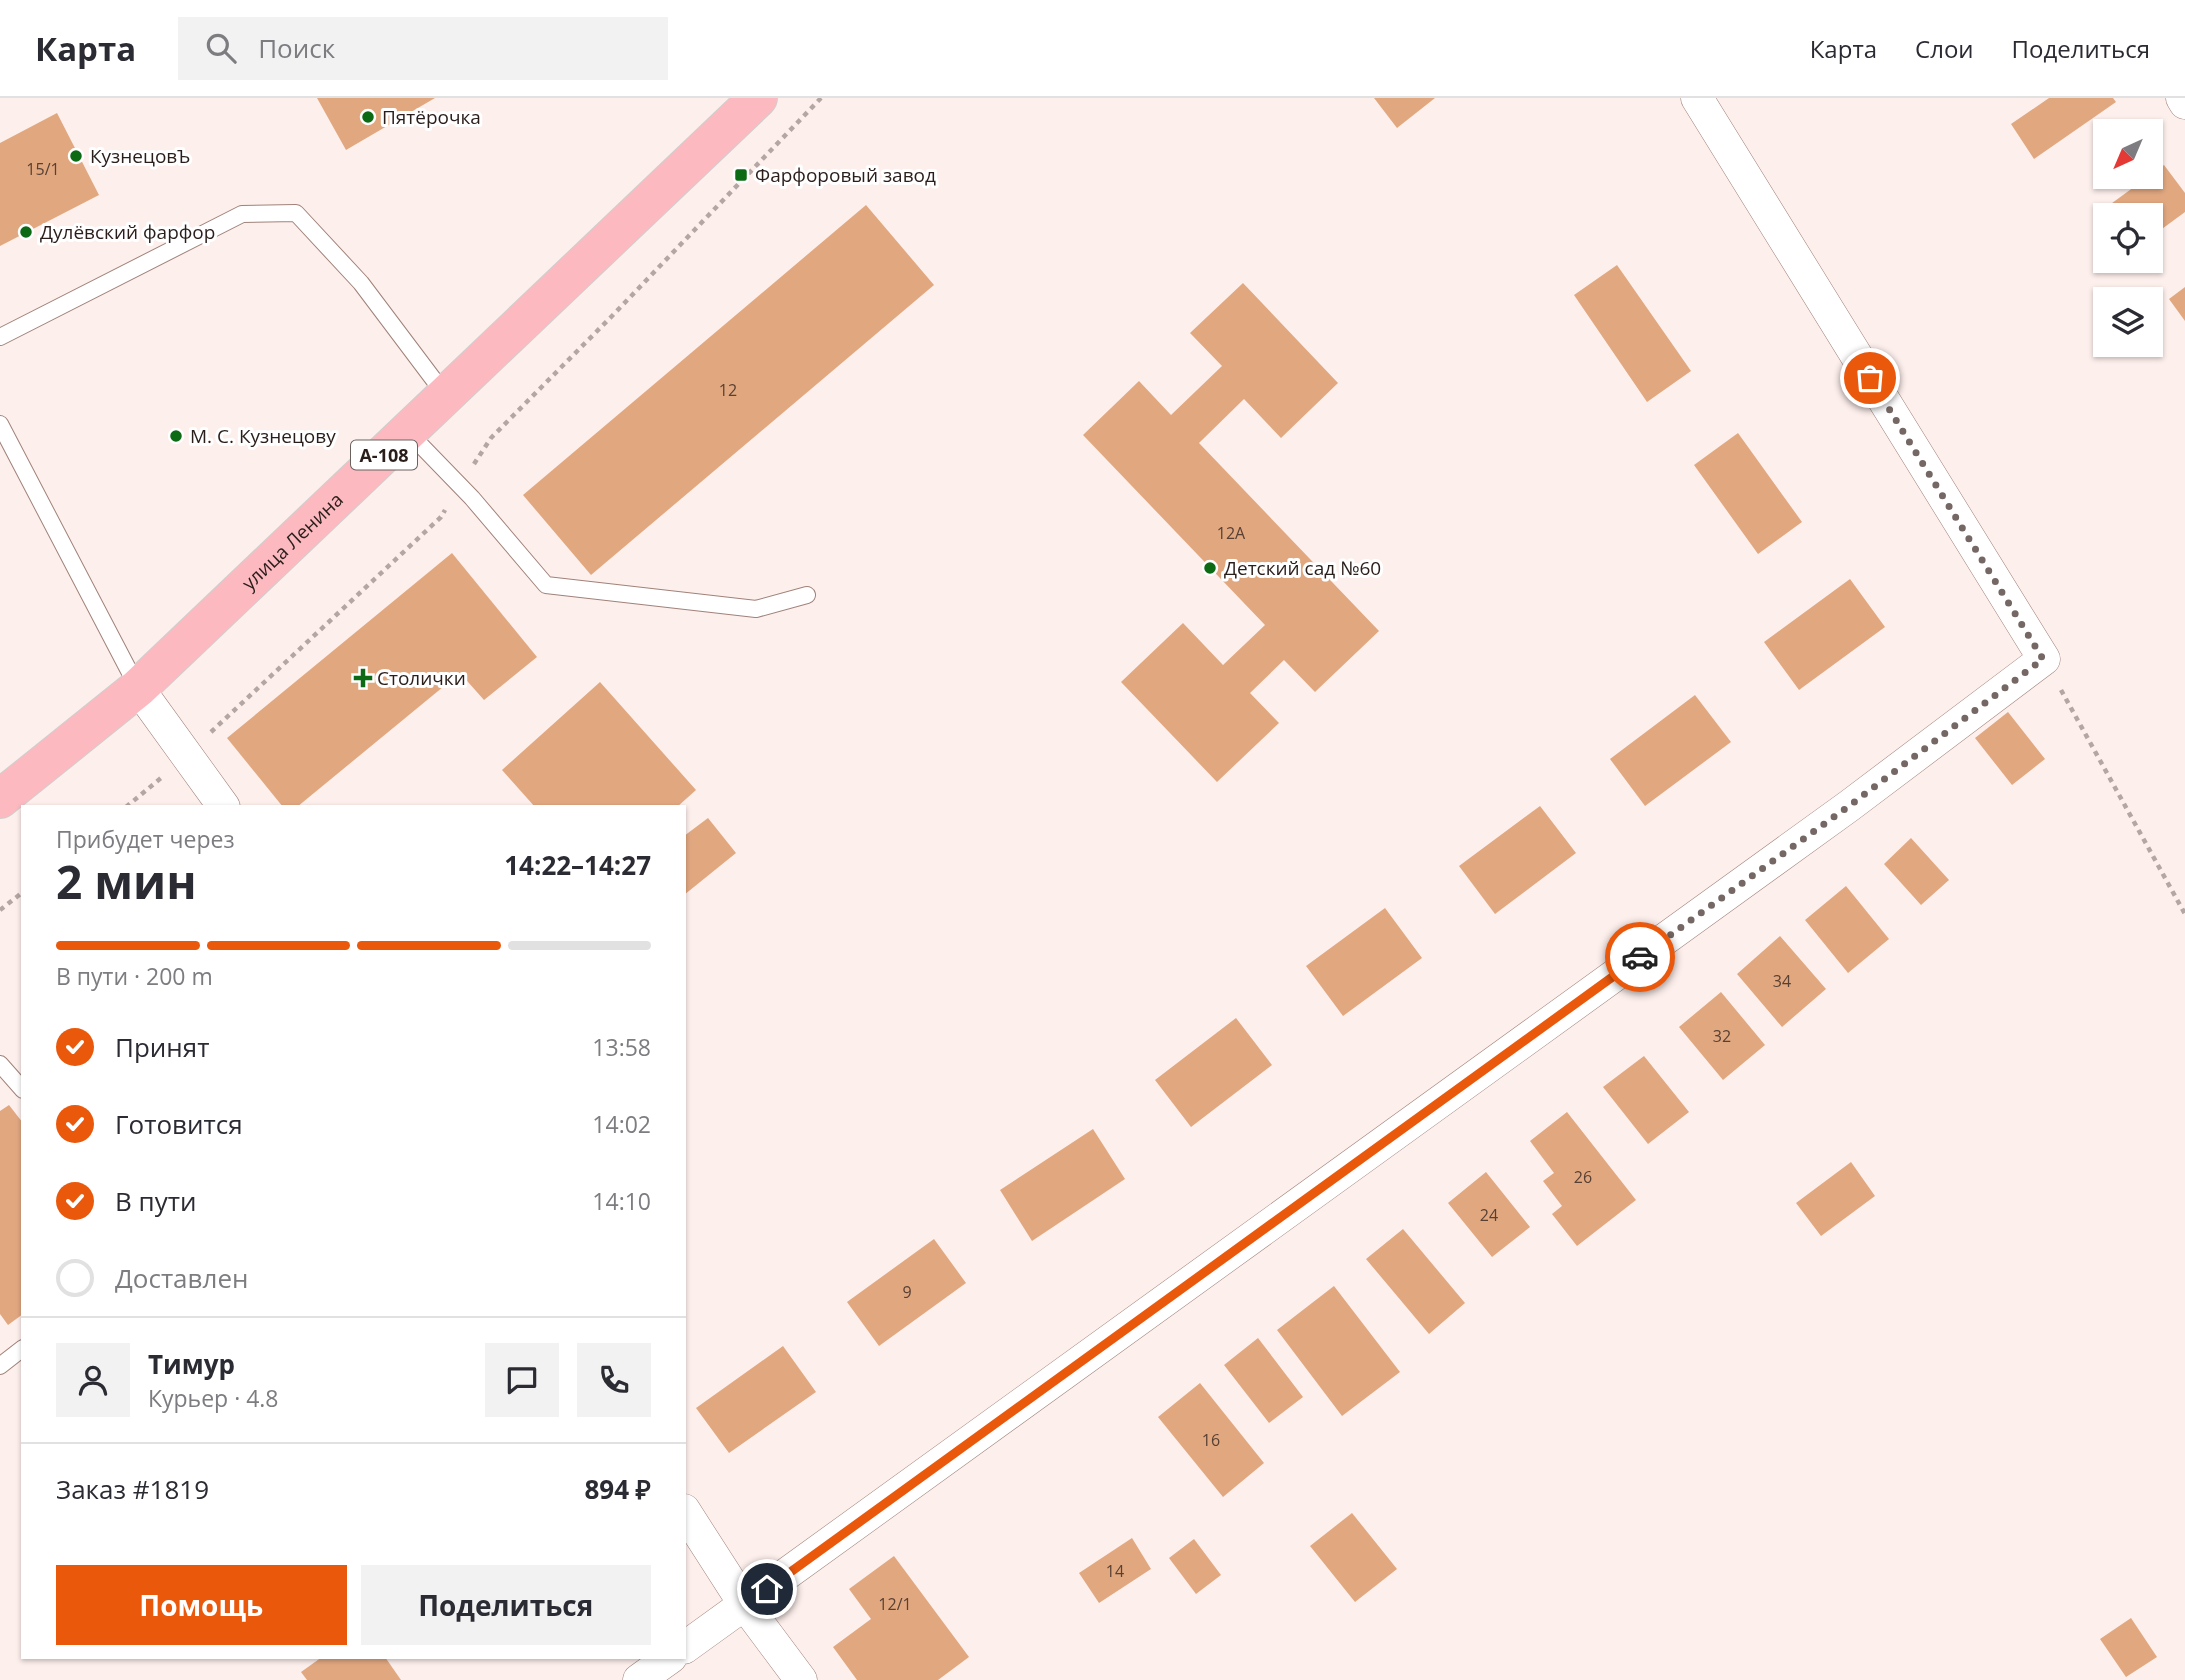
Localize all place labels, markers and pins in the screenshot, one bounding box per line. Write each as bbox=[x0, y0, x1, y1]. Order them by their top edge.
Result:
place label: Пятёрочка bbox=[382, 104, 481, 130]
marker: Пятёрочка bbox=[360, 109, 376, 125]
place label: КузнецовЪ bbox=[90, 143, 190, 169]
marker: КузнецовЪ bbox=[68, 148, 84, 164]
place label: Фарфоровый завод bbox=[755, 162, 936, 188]
marker: Фарфоровый завод bbox=[733, 167, 749, 183]
place label: Дулёвский фарфор bbox=[40, 219, 215, 245]
marker: Дулёвский фарфор bbox=[18, 224, 34, 240]
pin bbox=[1840, 348, 1900, 408]
place label: М. С. Кузнецову bbox=[190, 423, 336, 449]
marker: М. С. Кузнецову bbox=[168, 428, 184, 444]
place label: Детский сад №60 bbox=[1224, 555, 1381, 581]
marker: Детский сад №60 bbox=[1202, 560, 1218, 576]
place label: Столички bbox=[377, 665, 466, 691]
marker: Столички bbox=[355, 670, 371, 686]
pin bbox=[737, 1559, 797, 1619]

